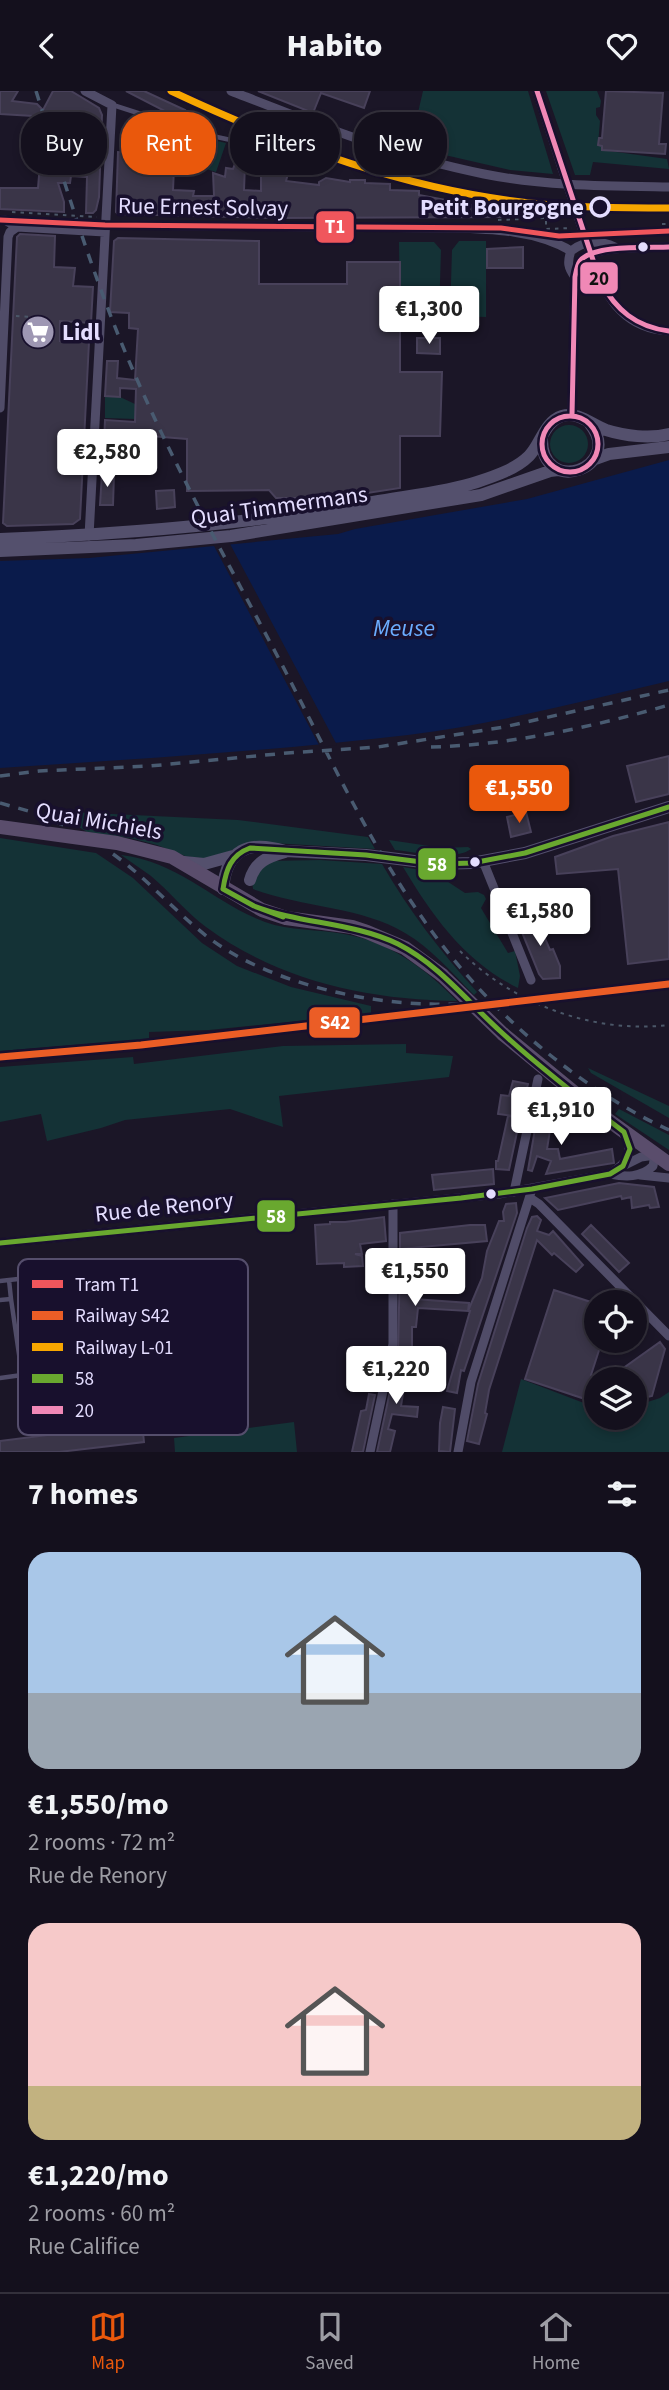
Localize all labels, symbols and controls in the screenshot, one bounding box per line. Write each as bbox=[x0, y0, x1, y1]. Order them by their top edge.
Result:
text: Habito bbox=[287, 23, 382, 69]
icon: back bbox=[28, 27, 66, 65]
icon: heart bbox=[603, 27, 641, 65]
chip: Buy bbox=[21, 112, 107, 175]
chip: Rent bbox=[121, 112, 216, 175]
chip: Filters bbox=[230, 112, 340, 175]
chip: New bbox=[354, 112, 447, 175]
street label: Rue Ernest Solvay bbox=[117, 189, 289, 225]
place label: Petit Bourgogne bbox=[420, 191, 584, 224]
marker: Petit Bourgogne bbox=[590, 197, 610, 217]
line badge: T1 bbox=[315, 210, 355, 244]
text: T1 bbox=[325, 214, 345, 241]
unlabelled marker bbox=[636, 240, 650, 254]
line badge: 20 bbox=[579, 261, 619, 295]
text: 20 bbox=[589, 266, 609, 293]
pin: €1,300 bbox=[372, 287, 486, 346]
text: €1,300 bbox=[395, 292, 463, 325]
supermarket icon: Lidl bbox=[19, 313, 57, 351]
place label: Lidl bbox=[62, 316, 100, 349]
pin: €2,580 bbox=[50, 429, 164, 489]
text: €2,580 bbox=[73, 435, 141, 468]
street label: Quai Timmermans bbox=[189, 477, 369, 535]
water label: Meuse bbox=[373, 611, 435, 646]
pin: €1,550 bbox=[462, 765, 576, 825]
text: €1,550 bbox=[485, 771, 553, 804]
street label: Quai Michiels bbox=[33, 794, 165, 848]
line badge: 58 bbox=[417, 847, 457, 881]
text: 58 bbox=[427, 852, 447, 879]
unlabelled marker bbox=[468, 855, 482, 869]
pin: €1,580 bbox=[483, 889, 597, 948]
text: €1,580 bbox=[506, 894, 574, 927]
line badge: S42 bbox=[308, 1006, 361, 1039]
text: S42 bbox=[320, 1010, 350, 1037]
pin: €1,910 bbox=[504, 1087, 618, 1147]
text: €1,910 bbox=[527, 1093, 595, 1126]
street label: Rue de Renory bbox=[93, 1183, 235, 1231]
unlabelled marker bbox=[484, 1187, 498, 1201]
line badge: 58 bbox=[256, 1199, 296, 1233]
text: 58 bbox=[266, 1204, 286, 1231]
pin: €1,550 bbox=[358, 1249, 472, 1308]
text: €1,550 bbox=[381, 1254, 449, 1287]
legend bbox=[18, 1259, 248, 1435]
text: Tram T1 bbox=[75, 1272, 139, 1299]
map controls bbox=[584, 1290, 647, 1430]
button: locate bbox=[584, 1290, 647, 1353]
text: Railway S42 bbox=[75, 1303, 170, 1330]
text: Railway L-01 bbox=[75, 1335, 174, 1362]
pin: €1,220 bbox=[339, 1347, 453, 1406]
text: €1,220 bbox=[362, 1352, 430, 1385]
text: 58 bbox=[75, 1366, 94, 1393]
button: layers bbox=[584, 1367, 647, 1430]
text: 20 bbox=[75, 1398, 94, 1425]
text: 7 homes bbox=[28, 1473, 138, 1516]
icon: filters bbox=[603, 1475, 641, 1513]
icon: home bbox=[272, 1597, 398, 1723]
text: €1,550/mo bbox=[28, 1783, 169, 1826]
text: 2 rooms · 72 m² bbox=[28, 1826, 175, 1859]
text: Rue de Renory bbox=[28, 1859, 167, 1892]
icon: home bbox=[272, 1968, 398, 2094]
text: €1,220/mo bbox=[28, 2154, 169, 2197]
text: 2 rooms · 60 m² bbox=[28, 2197, 175, 2230]
text: Rue Califice bbox=[28, 2230, 140, 2263]
tab: Map bbox=[89, 2308, 127, 2377]
tab: Saved bbox=[305, 2308, 354, 2377]
tab: Home bbox=[532, 2308, 580, 2377]

